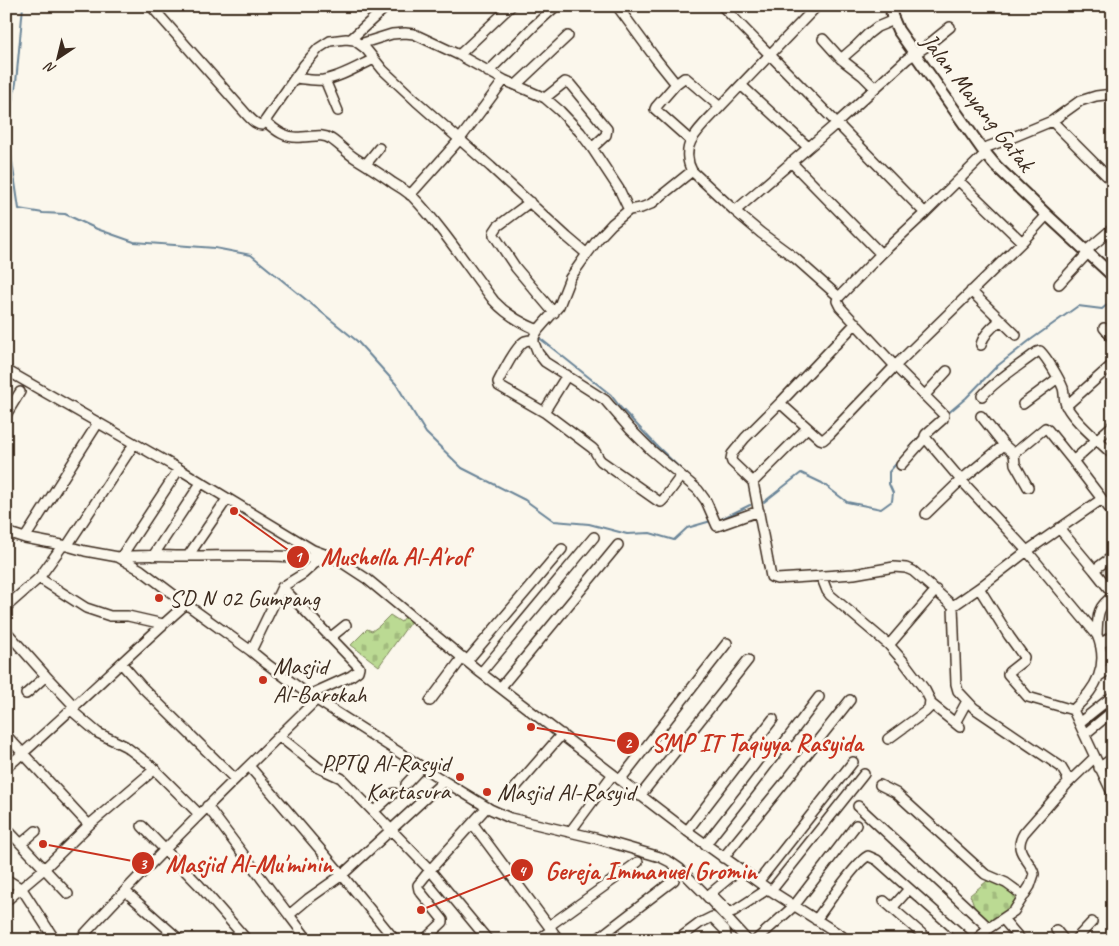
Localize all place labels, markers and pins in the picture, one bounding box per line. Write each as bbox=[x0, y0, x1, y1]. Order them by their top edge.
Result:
callout: Musholla Al-A'rof bbox=[286, 537, 479, 577]
place label: SD N 02 Gumpang bbox=[169, 583, 321, 613]
marker: SD N 02 Gumpang bbox=[153, 592, 165, 604]
place label: Masjid Al-Barokah bbox=[273, 651, 368, 709]
marker: Masjid Al-Barokah bbox=[257, 674, 269, 686]
callout: SMP IT Taqiyya Rasyida bbox=[616, 723, 872, 763]
place label: PPTQ Al-Rasyid Kartasura bbox=[322, 748, 454, 806]
marker: PPTQ Al-Rasyid Kartasura bbox=[454, 771, 466, 783]
place label: Masjid Al-Rasyid bbox=[497, 777, 638, 807]
marker: Masjid Al-Rasyid bbox=[481, 786, 493, 798]
callout: Masjid Al-Mu'minin bbox=[130, 843, 342, 883]
callout: Gereja Immanuel Gromin bbox=[509, 850, 767, 890]

